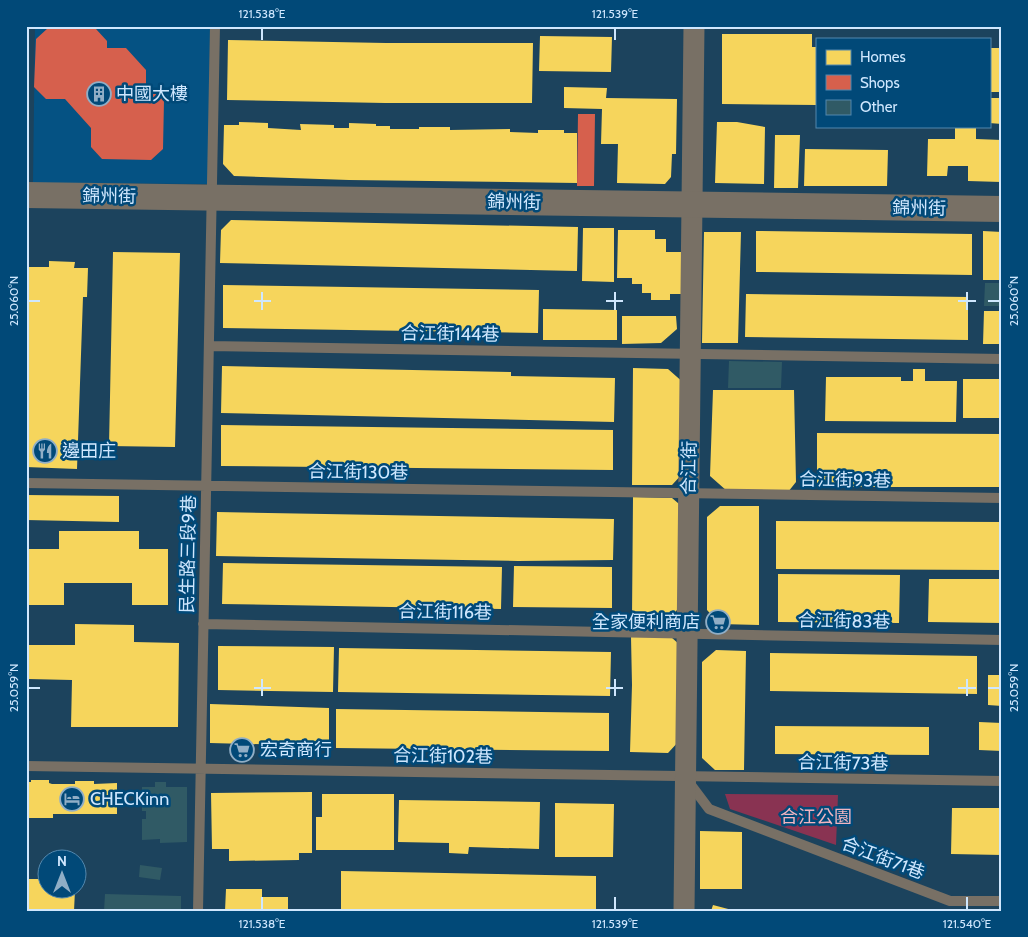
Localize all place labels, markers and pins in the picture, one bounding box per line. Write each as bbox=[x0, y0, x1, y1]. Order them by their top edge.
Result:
building icon: 中國大樓 bbox=[86, 81, 112, 107]
place label: 中國大樓 bbox=[116, 83, 188, 105]
restaurant icon: 邊田庄 bbox=[32, 438, 58, 464]
place label: 邊田庄 bbox=[62, 440, 116, 462]
supermarket icon: 全家便利商店 bbox=[705, 609, 731, 635]
place label: 全家便利商店 bbox=[592, 611, 700, 633]
supermarket icon: 宏奇商行 bbox=[229, 737, 255, 763]
place label: 宏奇商行 bbox=[260, 739, 332, 761]
hotel icon: CHECKinn bbox=[59, 786, 85, 812]
place label: CHECKinn bbox=[90, 788, 169, 810]

